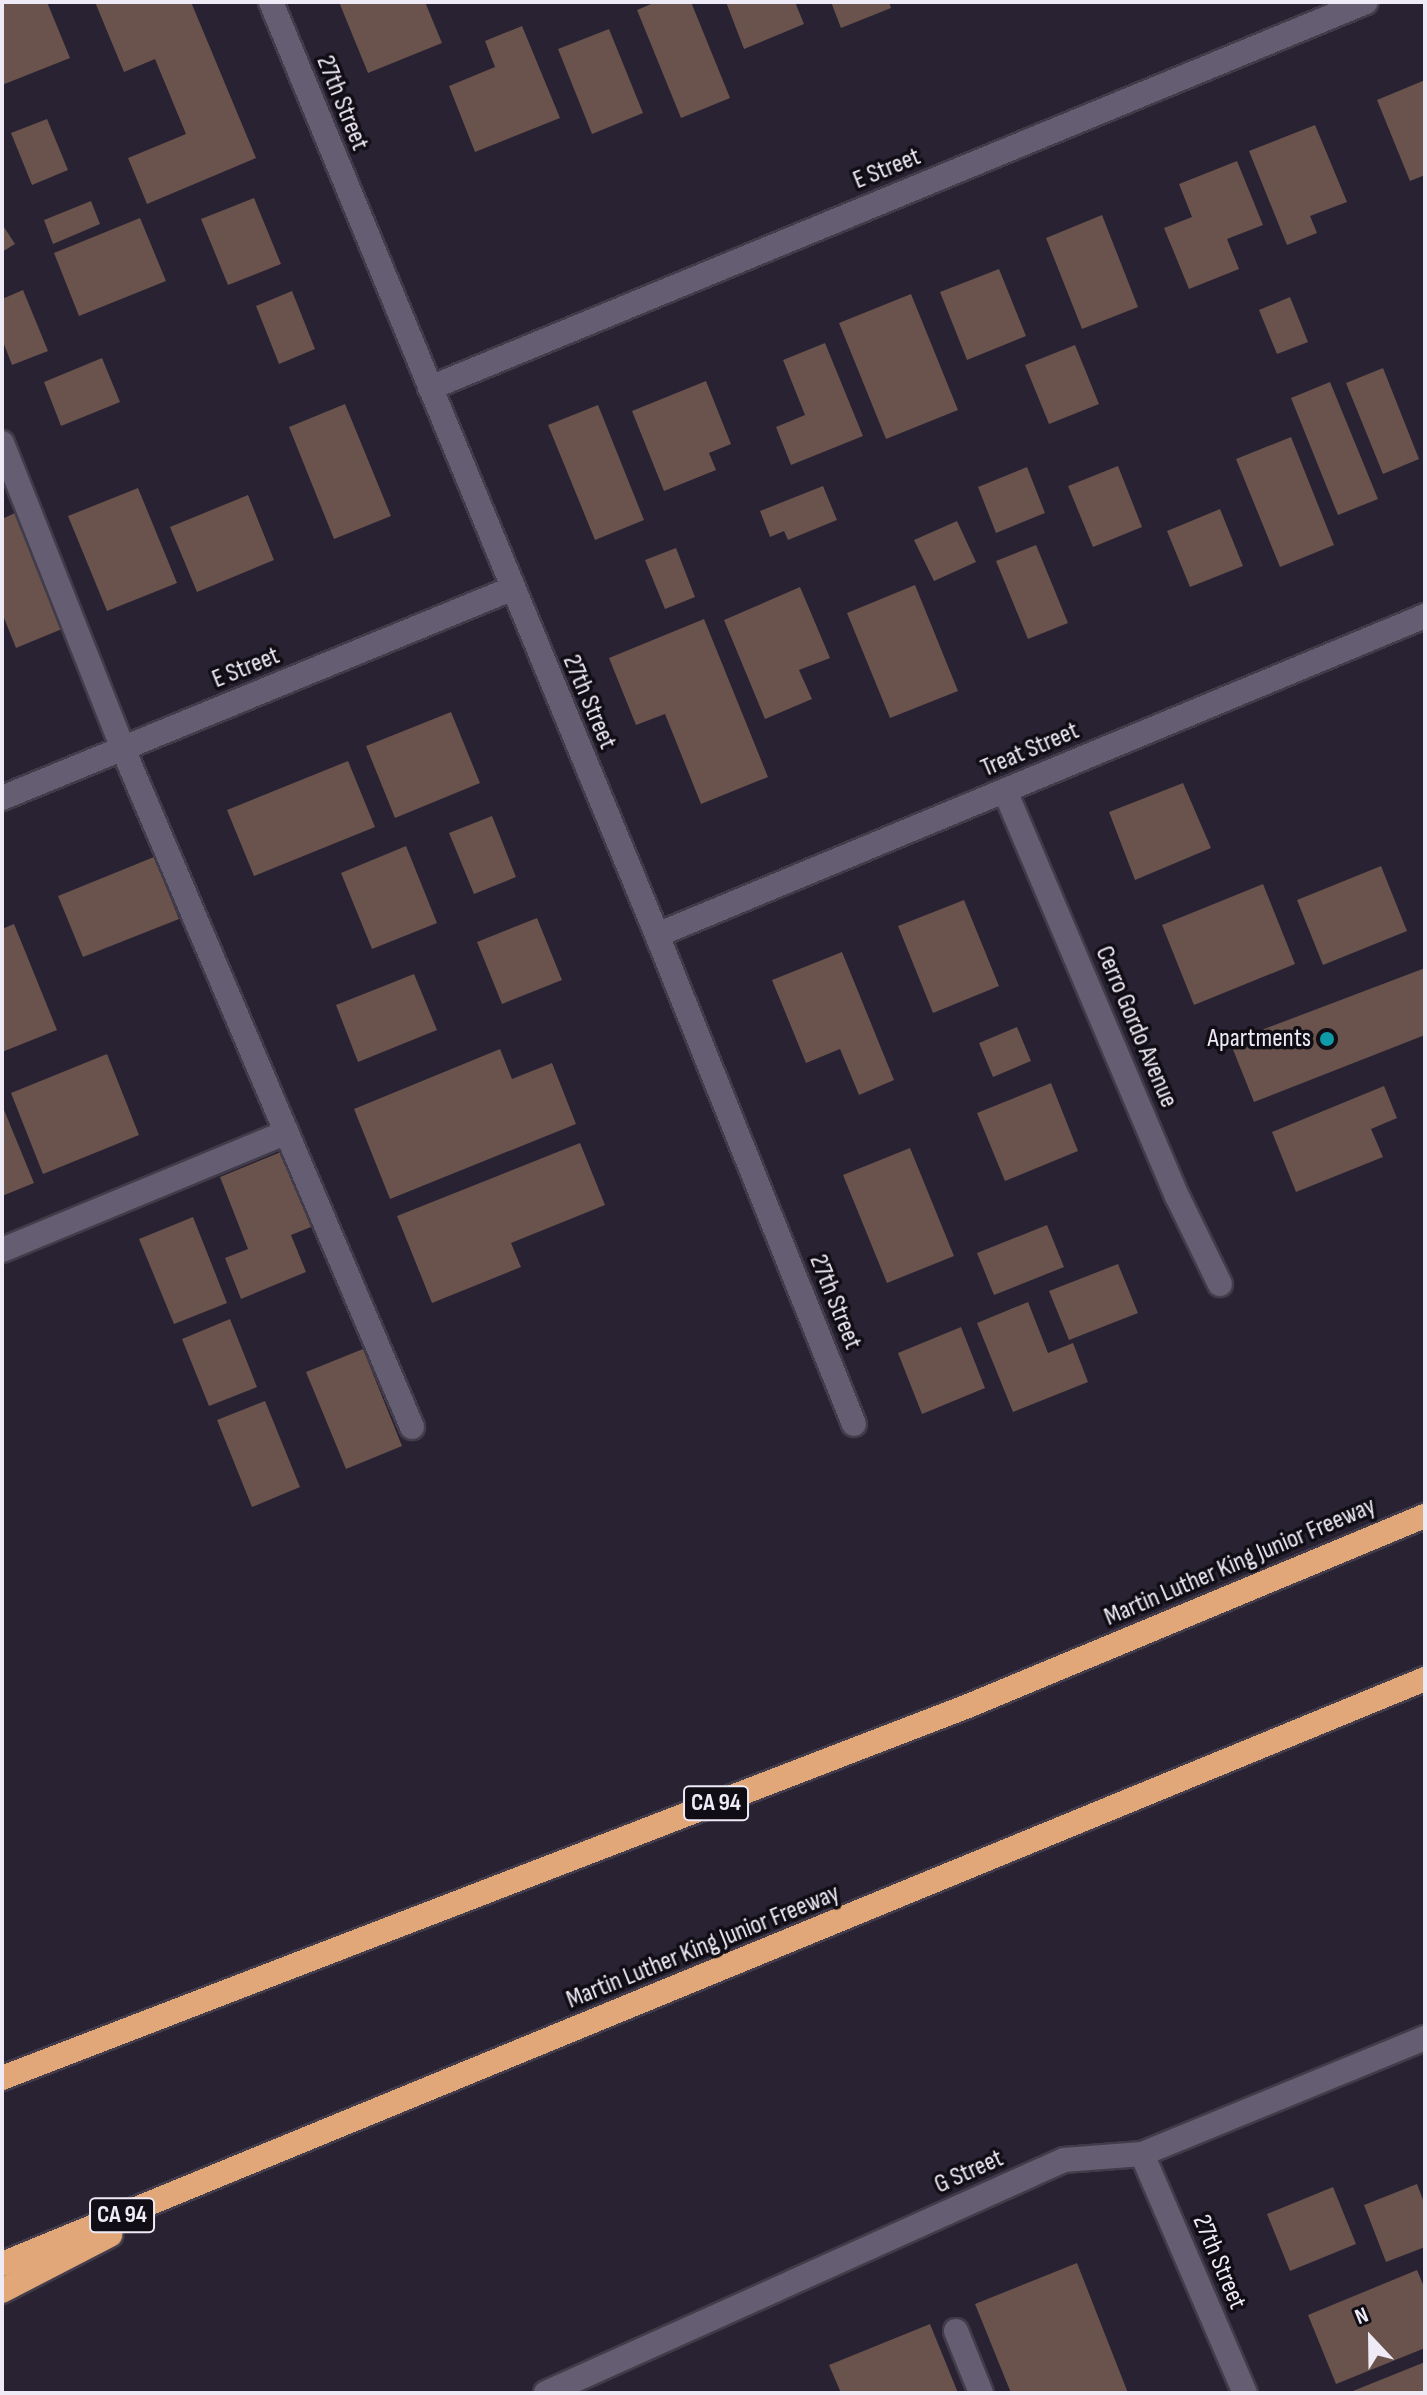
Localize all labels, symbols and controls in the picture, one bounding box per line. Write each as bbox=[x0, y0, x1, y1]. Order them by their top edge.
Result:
street label: 27th Street bbox=[309, 51, 375, 155]
street label: E Street bbox=[849, 141, 925, 197]
street label: E Street bbox=[208, 640, 284, 696]
street label: 27th Street bbox=[555, 650, 623, 754]
street label: Treat Street bbox=[976, 716, 1084, 784]
street label: Cerro Gordo Avenue bbox=[1088, 942, 1184, 1112]
place label: Apartments bbox=[1207, 1023, 1311, 1055]
marker: Apartments bbox=[1318, 1030, 1336, 1048]
street label: 27th Street bbox=[802, 1250, 868, 1354]
street label: Martin Luther King Junior Freeway bbox=[1100, 1491, 1380, 1633]
road number: CA 94 bbox=[682, 1783, 750, 1823]
street label: Martin Luther King Junior Freeway bbox=[562, 1878, 844, 2016]
street label: G Street bbox=[930, 2143, 1008, 2201]
road number: CA 94 bbox=[88, 2195, 156, 2235]
street label: 27th Street bbox=[1185, 2210, 1253, 2314]
north arrow bbox=[1331, 2299, 1411, 2379]
text: N bbox=[1351, 2302, 1372, 2331]

